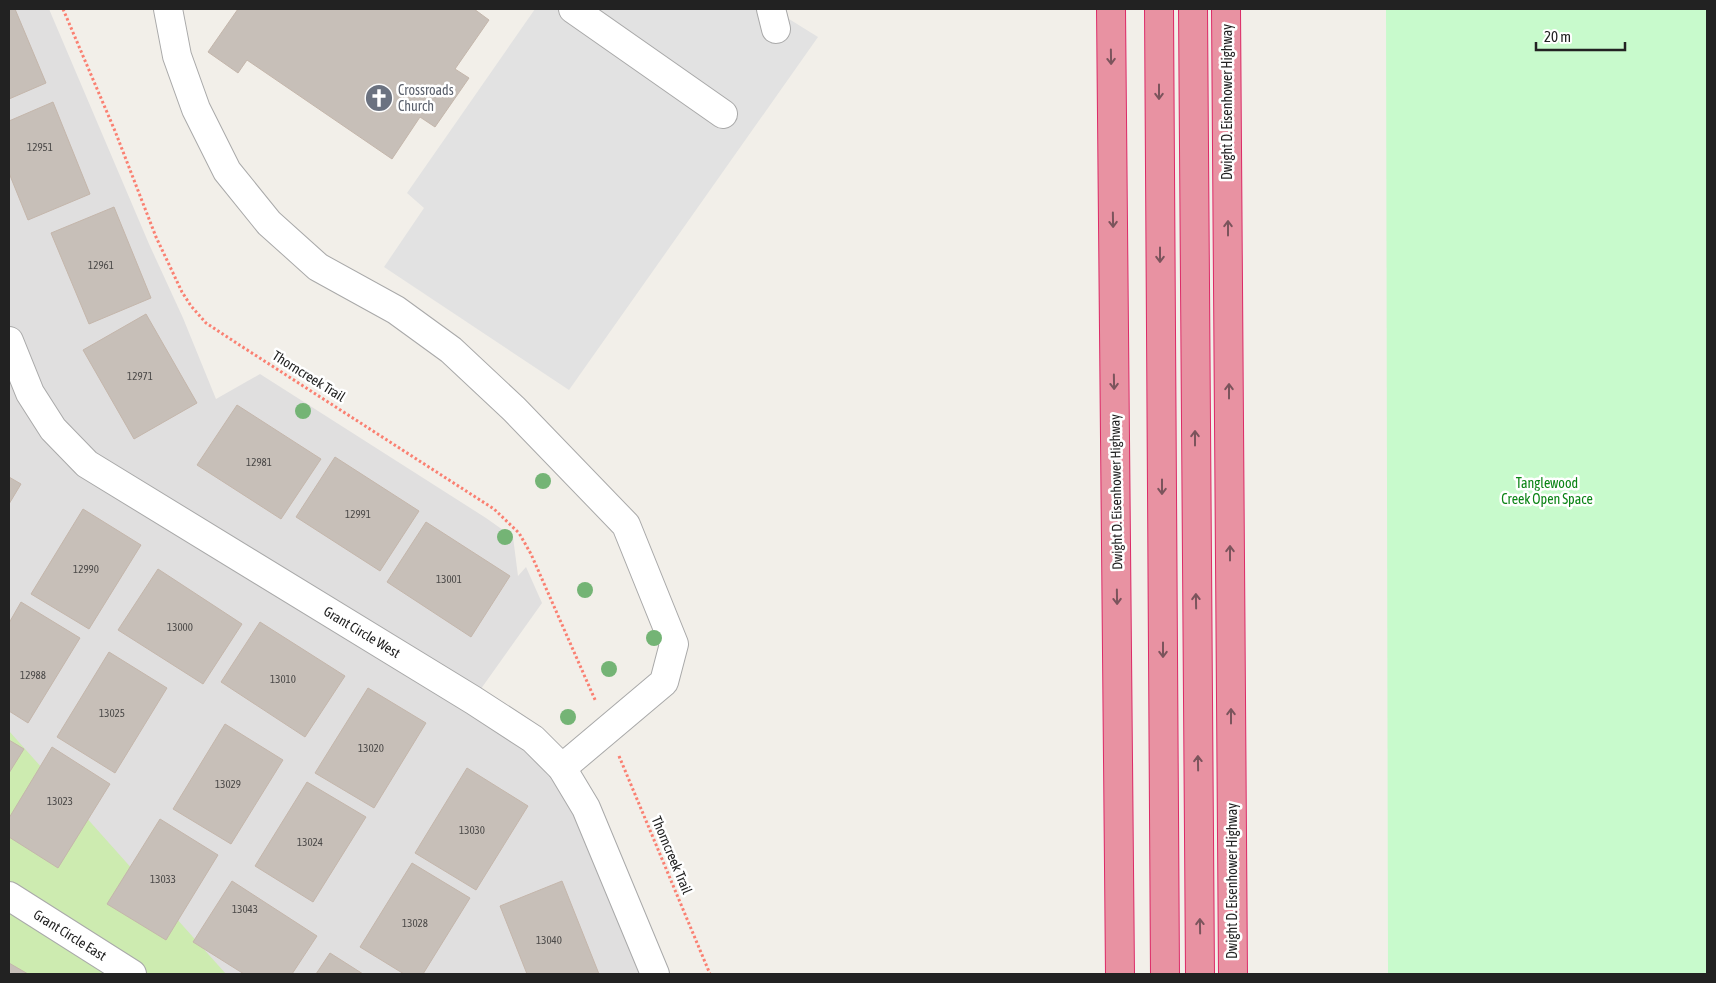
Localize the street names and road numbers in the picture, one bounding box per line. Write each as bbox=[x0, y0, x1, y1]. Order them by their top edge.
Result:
street label: Dwight D. Eisenhower Highway bbox=[1219, 24, 1235, 180]
street label: Thorncreek Trail bbox=[270, 347, 349, 405]
street label: Dwight D. Eisenhower Highway bbox=[1107, 414, 1125, 570]
street label: Grant Circle West bbox=[321, 603, 403, 661]
street label: Dwight D. Eisenhower Highway bbox=[1224, 803, 1240, 959]
street label: Thorncreek Trail bbox=[648, 814, 696, 896]
street label: Grant Circle East bbox=[31, 906, 109, 964]

